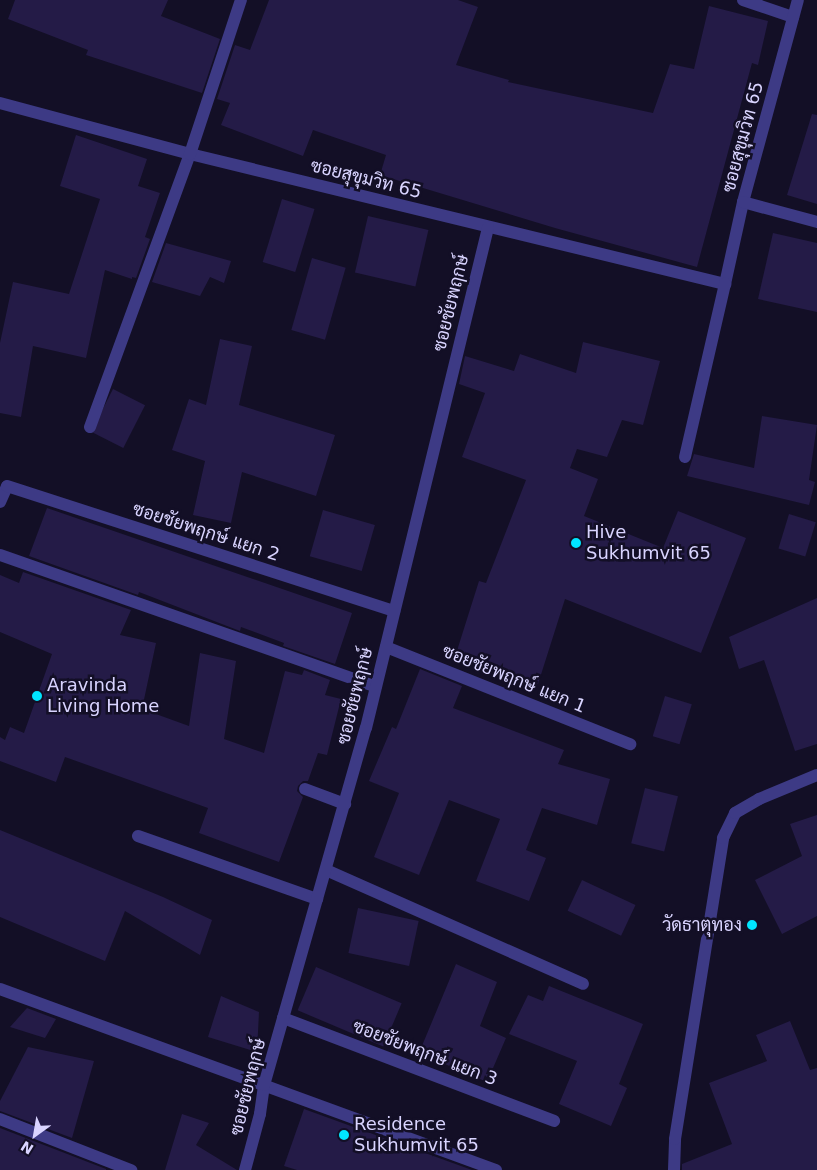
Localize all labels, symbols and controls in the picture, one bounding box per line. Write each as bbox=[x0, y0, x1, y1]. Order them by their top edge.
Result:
street label: ซอยสุขุมวิท 65 bbox=[718, 79, 768, 195]
street label: ซอยสุขุมวิท 65 bbox=[308, 155, 424, 203]
street label: ซอยชัยพฤกษ์ bbox=[429, 252, 473, 354]
street label: ซอยชัยพฤกษ์ แยก 2 bbox=[130, 498, 282, 566]
place label: Hive Sukhumvit 65 bbox=[586, 522, 711, 564]
marker: Hive Sukhumvit 65 bbox=[570, 537, 582, 549]
street label: ซอยชัยพฤกษ์ แยก 1 bbox=[439, 640, 589, 718]
street label: ซอยชัยพฤกษ์ bbox=[333, 645, 377, 747]
place label: Aravinda Living Home bbox=[47, 675, 159, 718]
marker: Aravinda Living Home bbox=[31, 690, 43, 702]
place label: วัดธาตุทอง bbox=[662, 914, 742, 936]
marker: วัดธาตุทอง bbox=[746, 919, 758, 931]
street label: ซอยชัยพฤกษ์ แยก 3 bbox=[350, 1015, 500, 1091]
street label: ซอยชัยพฤกษ์ bbox=[226, 1036, 270, 1138]
north arrow bbox=[10, 1110, 60, 1160]
place label: Residence Sukhumvit 65 bbox=[354, 1114, 479, 1156]
marker: Residence Sukhumvit 65 bbox=[338, 1129, 350, 1141]
text: N bbox=[18, 1138, 36, 1158]

